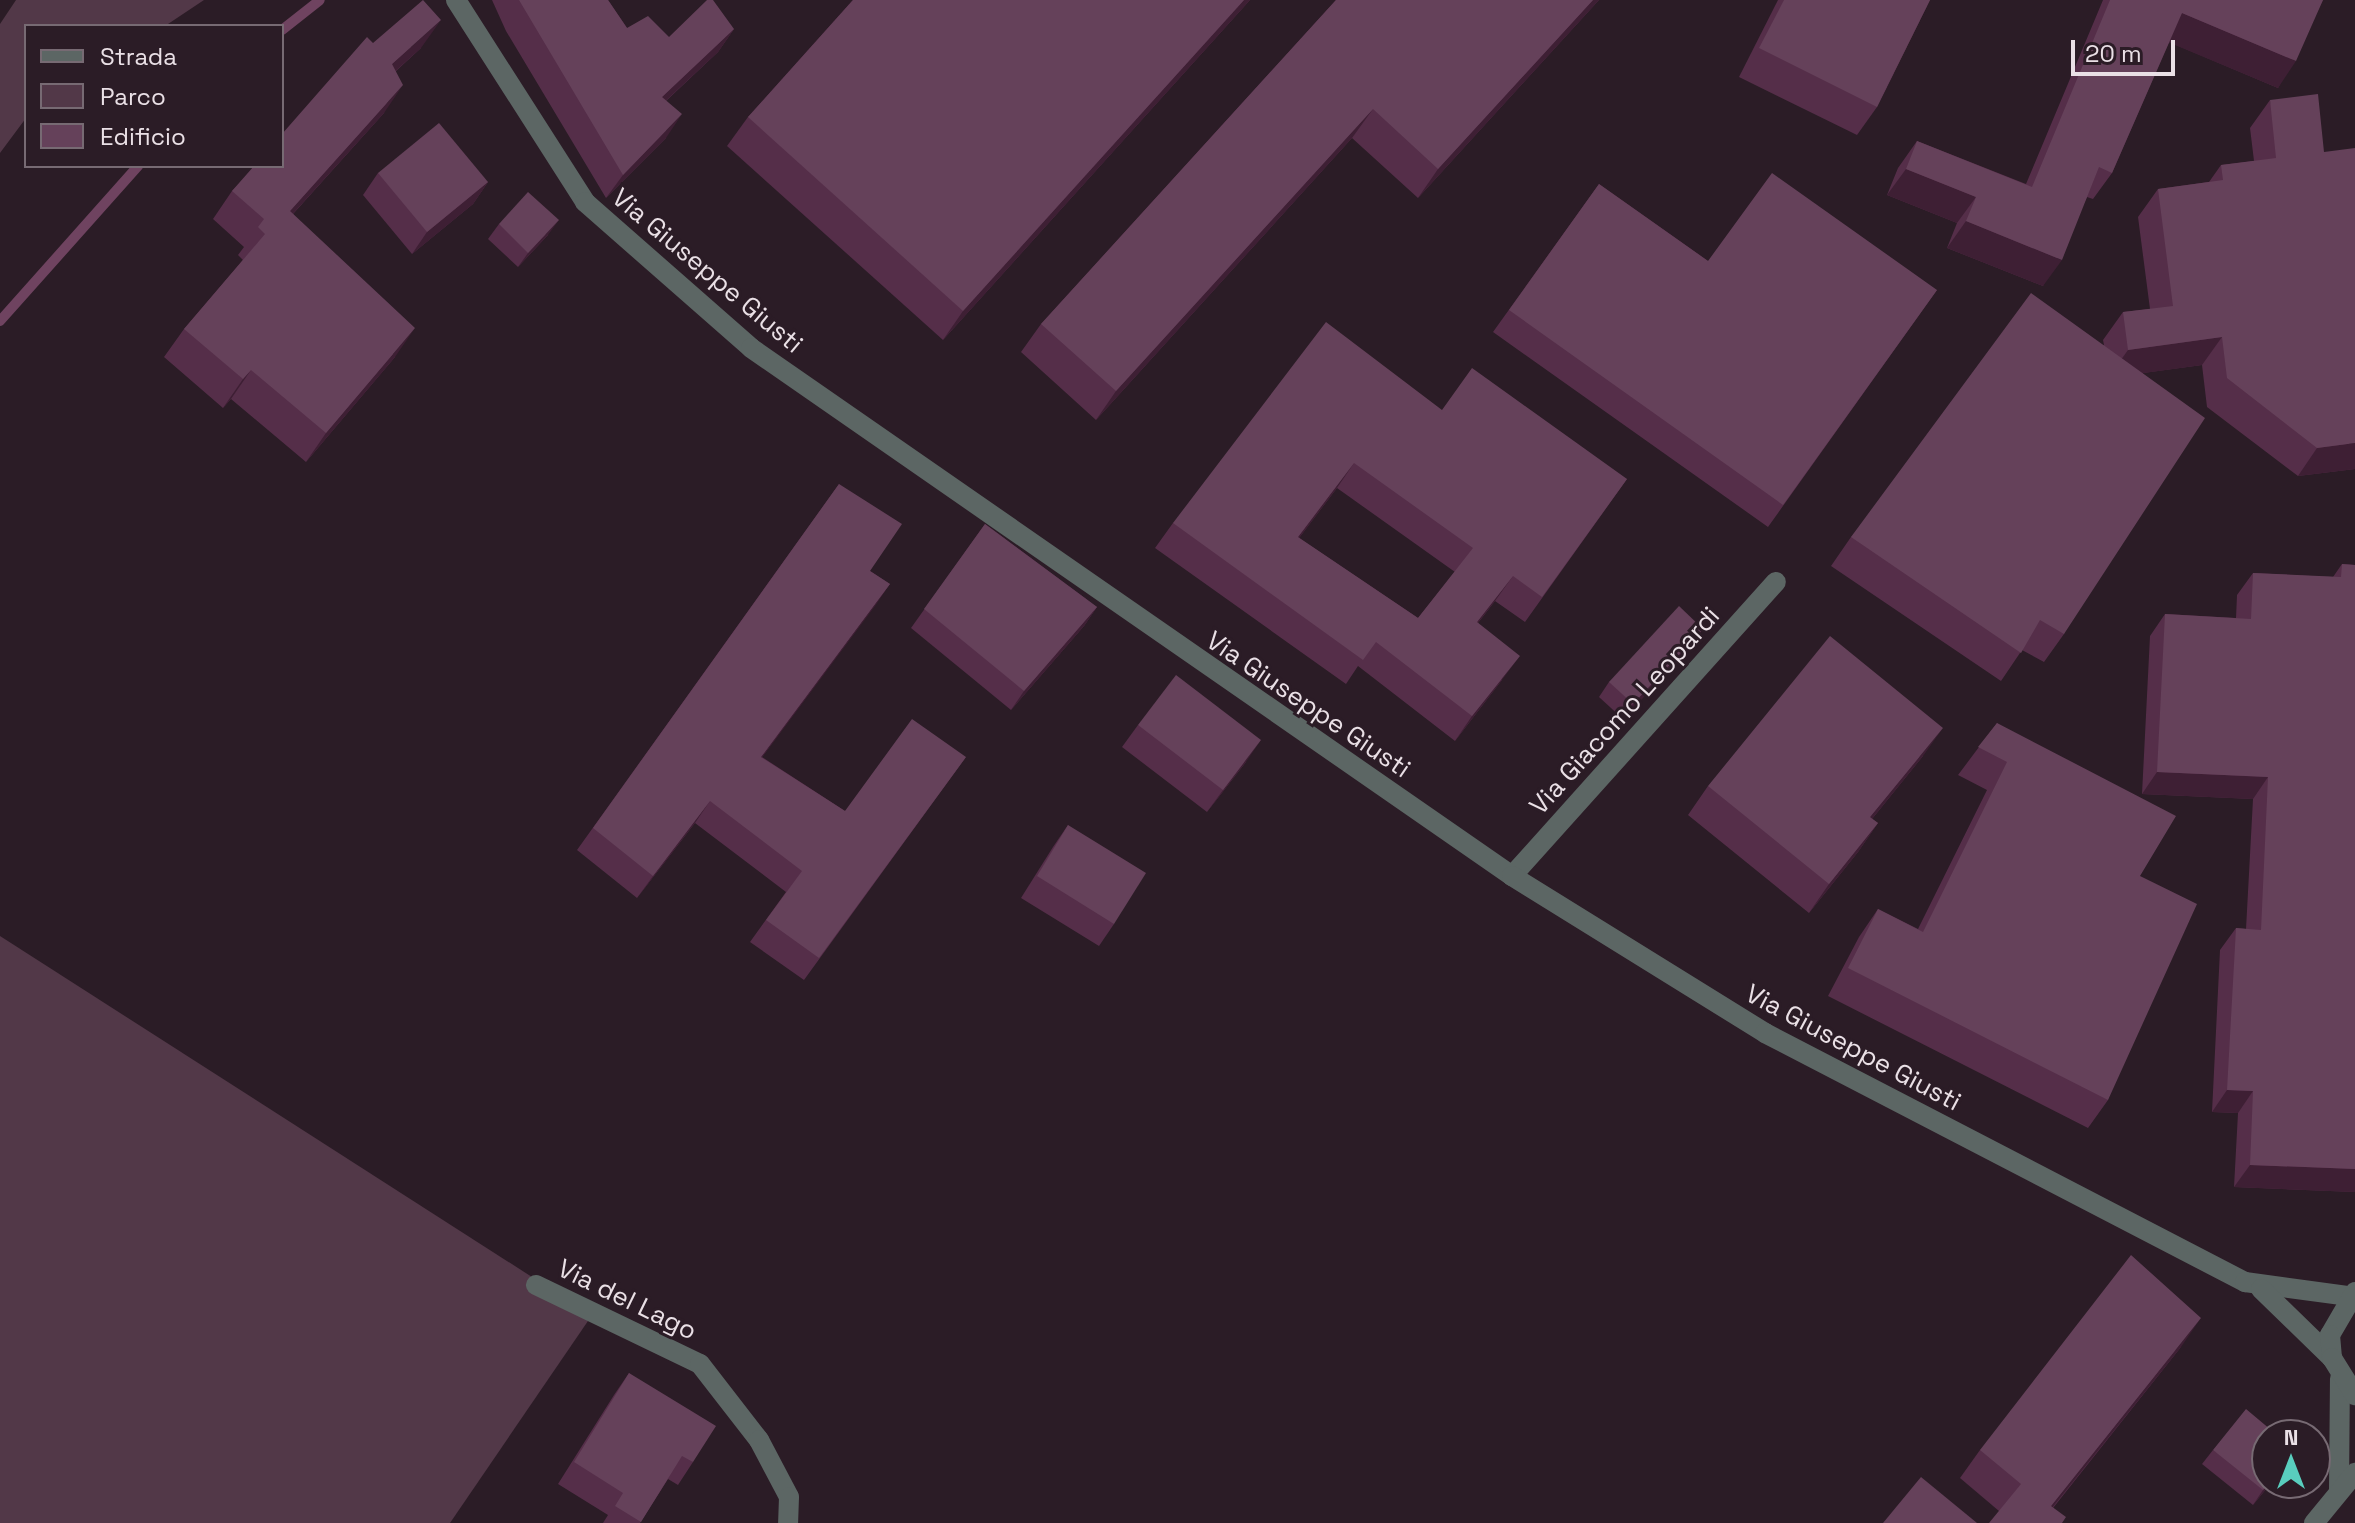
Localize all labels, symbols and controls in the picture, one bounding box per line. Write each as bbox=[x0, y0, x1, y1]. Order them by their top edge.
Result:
legend bbox=[24, 24, 284, 168]
scale bar bbox=[2075, 24, 2179, 74]
text: 20 m bbox=[2085, 38, 2142, 69]
text: Strada bbox=[100, 41, 177, 72]
text: Parco bbox=[100, 81, 166, 112]
text: Edificio bbox=[100, 121, 186, 152]
street label: Via Giuseppe Giusti bbox=[605, 182, 809, 360]
street label: Via Giacomo Leopardi bbox=[1524, 601, 1726, 821]
street label: Via Giuseppe Giusti bbox=[1200, 625, 1416, 785]
street label: Via Giuseppe Giusti bbox=[1740, 978, 1966, 1118]
street label: Via del Lago bbox=[552, 1253, 702, 1347]
north arrow bbox=[2251, 1419, 2331, 1499]
text: N bbox=[2284, 1423, 2298, 1451]

